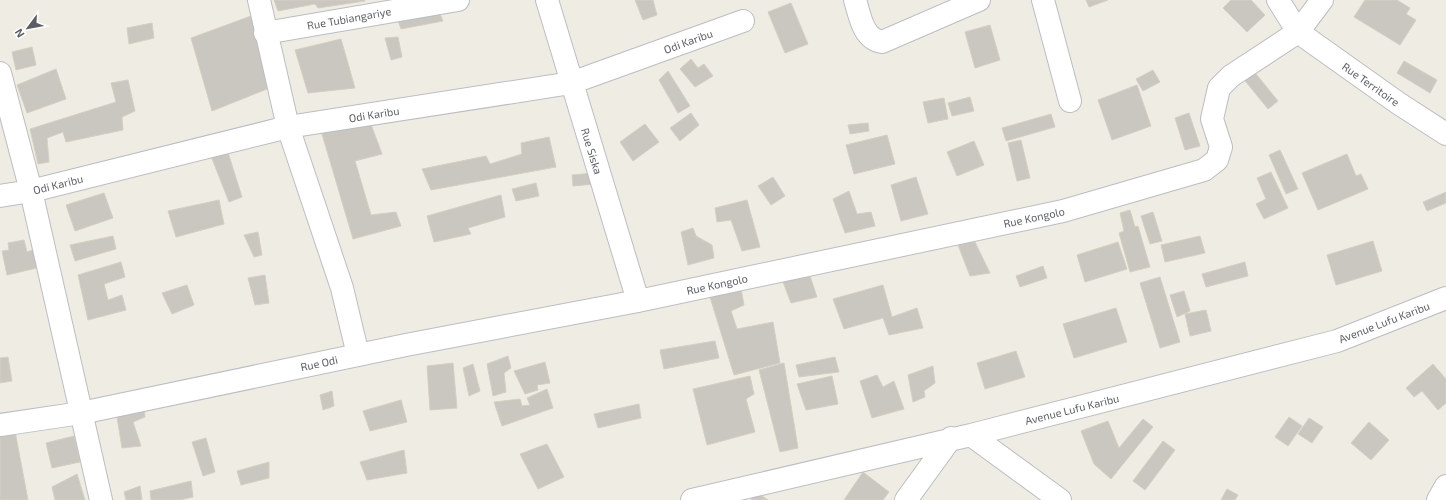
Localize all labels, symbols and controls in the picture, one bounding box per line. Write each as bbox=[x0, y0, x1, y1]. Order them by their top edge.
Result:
street label: Rue Tubiangariye bbox=[306, 4, 392, 32]
north arrow bbox=[8, 8, 48, 48]
street label: Odi Karibu bbox=[662, 26, 714, 56]
text: N bbox=[11, 27, 27, 40]
street label: Rue Territoire bbox=[1340, 59, 1402, 109]
street label: Odi Karibu bbox=[348, 104, 400, 124]
street label: Rue Siska bbox=[579, 126, 605, 176]
street label: Odi Karibu bbox=[32, 172, 84, 196]
street label: Rue Kongolo bbox=[1002, 204, 1066, 230]
street label: Rue Kongolo bbox=[685, 271, 749, 297]
street label: Avenue Lufu Karibu bbox=[1337, 299, 1431, 345]
street label: Rue Odi bbox=[299, 353, 339, 373]
street label: Avenue Lufu Karibu bbox=[1024, 391, 1120, 427]

